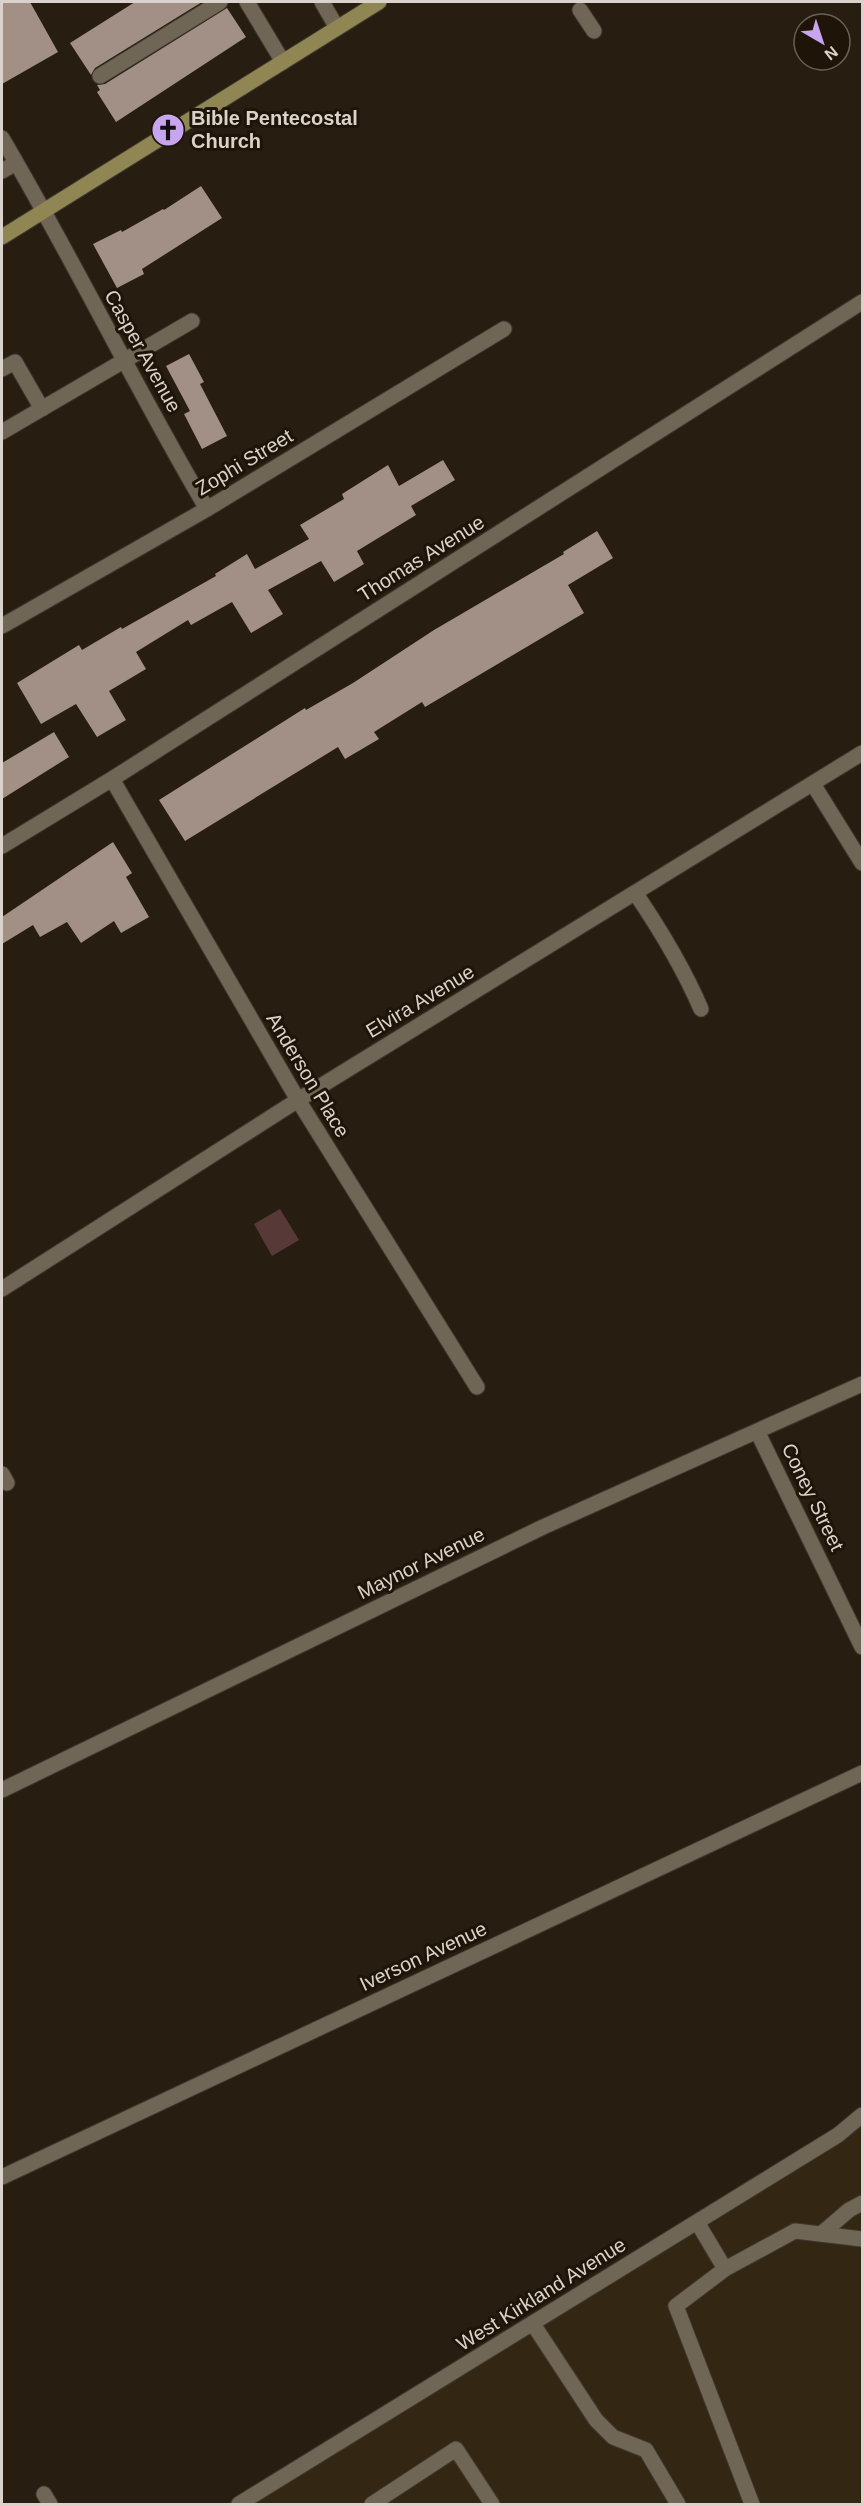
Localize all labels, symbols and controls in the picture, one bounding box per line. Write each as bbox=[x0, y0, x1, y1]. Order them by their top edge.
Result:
north arrow bbox=[792, 12, 852, 72]
text: N bbox=[821, 43, 841, 64]
place label: Bible Pentecostal Church bbox=[191, 107, 358, 152]
church icon: Bible Pentecostal Church bbox=[150, 112, 186, 148]
street label: Casper Avenue bbox=[100, 286, 186, 416]
street label: Zophi Street bbox=[192, 424, 297, 499]
street label: Thomas Avenue bbox=[354, 510, 488, 606]
street label: Elvira Avenue bbox=[362, 960, 478, 1042]
street label: Anderson Place bbox=[262, 1009, 354, 1141]
street label: Coney Street bbox=[778, 1440, 849, 1555]
street label: Maynor Avenue bbox=[354, 1523, 488, 1603]
street label: Iverson Avenue bbox=[356, 1917, 490, 1995]
street label: West Kirkland Avenue bbox=[453, 2233, 629, 2355]

